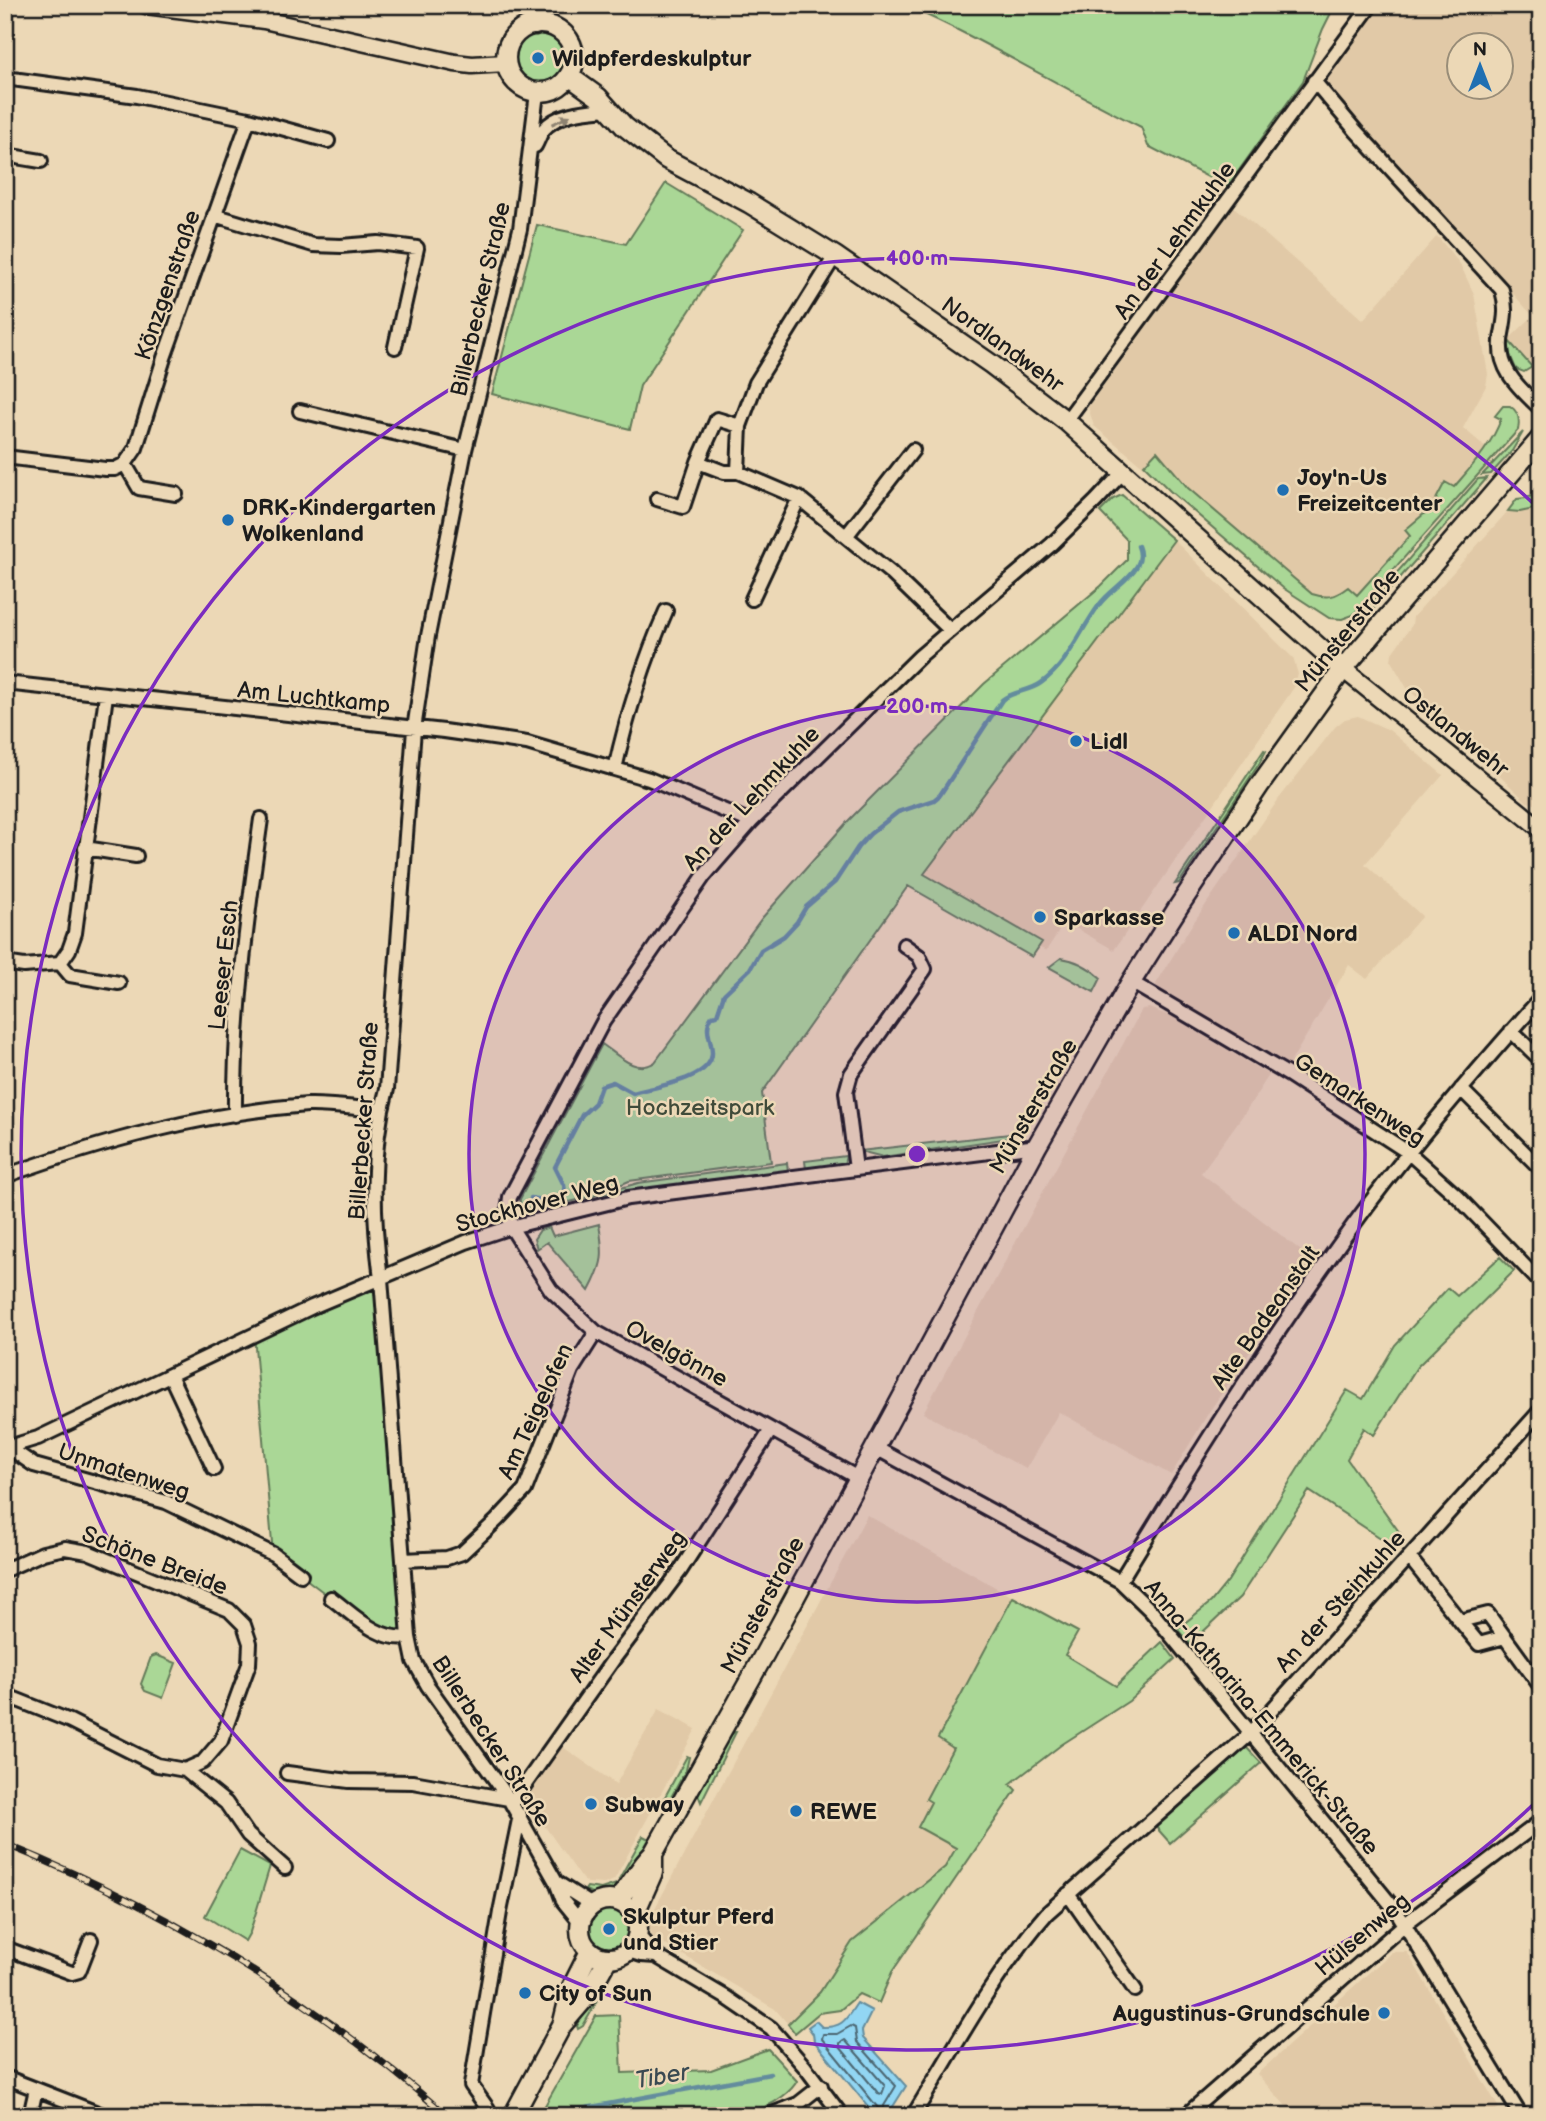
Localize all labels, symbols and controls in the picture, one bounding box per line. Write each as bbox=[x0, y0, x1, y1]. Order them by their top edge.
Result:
north arrow bbox=[1444, 32, 1514, 102]
text: N bbox=[1473, 39, 1487, 62]
place label: Wildpferdeskulptur bbox=[552, 45, 752, 73]
marker: Wildpferdeskulptur bbox=[530, 50, 546, 66]
one-way arrow bbox=[551, 114, 571, 125]
street label: An der Lehmkuhle bbox=[1108, 156, 1241, 325]
street label: Billerbecker Straße bbox=[445, 199, 517, 399]
street label: Könzgenstraße bbox=[129, 207, 207, 364]
text: 400 m bbox=[886, 246, 948, 271]
street label: Nordlandwehr bbox=[936, 291, 1070, 399]
place label: Joy'n-Us Freizeitcenter bbox=[1297, 464, 1443, 518]
marker: Joy'n-Us Freizeitcenter bbox=[1275, 482, 1291, 498]
place label: DRK-Kindergarten Wolkenland bbox=[242, 494, 436, 548]
marker: DRK-Kindergarten Wolkenland bbox=[220, 512, 236, 528]
street label: Münsterstraße bbox=[1289, 563, 1406, 698]
street label: Am Luchtkamp bbox=[236, 676, 392, 720]
street label: Ostlandwehr bbox=[1396, 680, 1515, 784]
text: 200 m bbox=[886, 694, 948, 719]
street label: An der Lehmkuhle bbox=[677, 720, 826, 877]
place label: Lidl bbox=[1090, 728, 1128, 756]
marker: Lidl bbox=[1068, 733, 1084, 749]
street label: Leeser Esch bbox=[203, 899, 245, 1032]
place label: Sparkasse bbox=[1054, 904, 1164, 932]
marker: Sparkasse bbox=[1032, 909, 1048, 925]
place label: ALDI Nord bbox=[1247, 920, 1358, 948]
marker: ALDI Nord bbox=[1226, 925, 1242, 941]
street label: Billerbecker Straße bbox=[343, 1021, 385, 1221]
street label: Münsterstraße bbox=[984, 1034, 1084, 1179]
street label: Gemarkenweg bbox=[1289, 1047, 1430, 1153]
park label: Hochzeitspark bbox=[626, 1094, 775, 1122]
centre of rings bbox=[905, 1142, 929, 1166]
street label: Stockhover Weg bbox=[453, 1169, 622, 1239]
street label: Alte Badeanstalt bbox=[1206, 1240, 1326, 1395]
street label: Ovelgönne bbox=[620, 1314, 733, 1393]
street label: Am Teigelofen bbox=[492, 1339, 580, 1484]
street label: Unmatenweg bbox=[54, 1437, 193, 1506]
street label: Schöne Breide bbox=[78, 1520, 232, 1602]
street label: Alter Münsterweg bbox=[563, 1525, 692, 1688]
street label: An der Steinkuhle bbox=[1270, 1525, 1412, 1679]
street label: Münsterstraße bbox=[715, 1532, 811, 1679]
street label: Anna-Katharina-Emmerick-Straße bbox=[1138, 1574, 1385, 1861]
street label: Billerbecker Straße bbox=[425, 1651, 557, 1833]
place label: Subway bbox=[605, 1791, 684, 1819]
marker: Subway bbox=[583, 1796, 599, 1812]
place label: REWE bbox=[810, 1798, 877, 1826]
marker: REWE bbox=[788, 1803, 804, 1819]
street label: Hülsenweg bbox=[1310, 1887, 1416, 1982]
place label: Skulptur Pferd und Stier bbox=[623, 1903, 774, 1957]
marker: Skulptur Pferd und Stier bbox=[601, 1921, 617, 1937]
place label: City of Sun bbox=[539, 1980, 652, 2008]
marker: City of Sun bbox=[517, 1985, 533, 2001]
place label: Augustinus-Grundschule bbox=[1112, 2000, 1370, 2028]
marker: Augustinus-Grundschule bbox=[1376, 2005, 1392, 2021]
water label: Tiber bbox=[633, 2057, 694, 2095]

